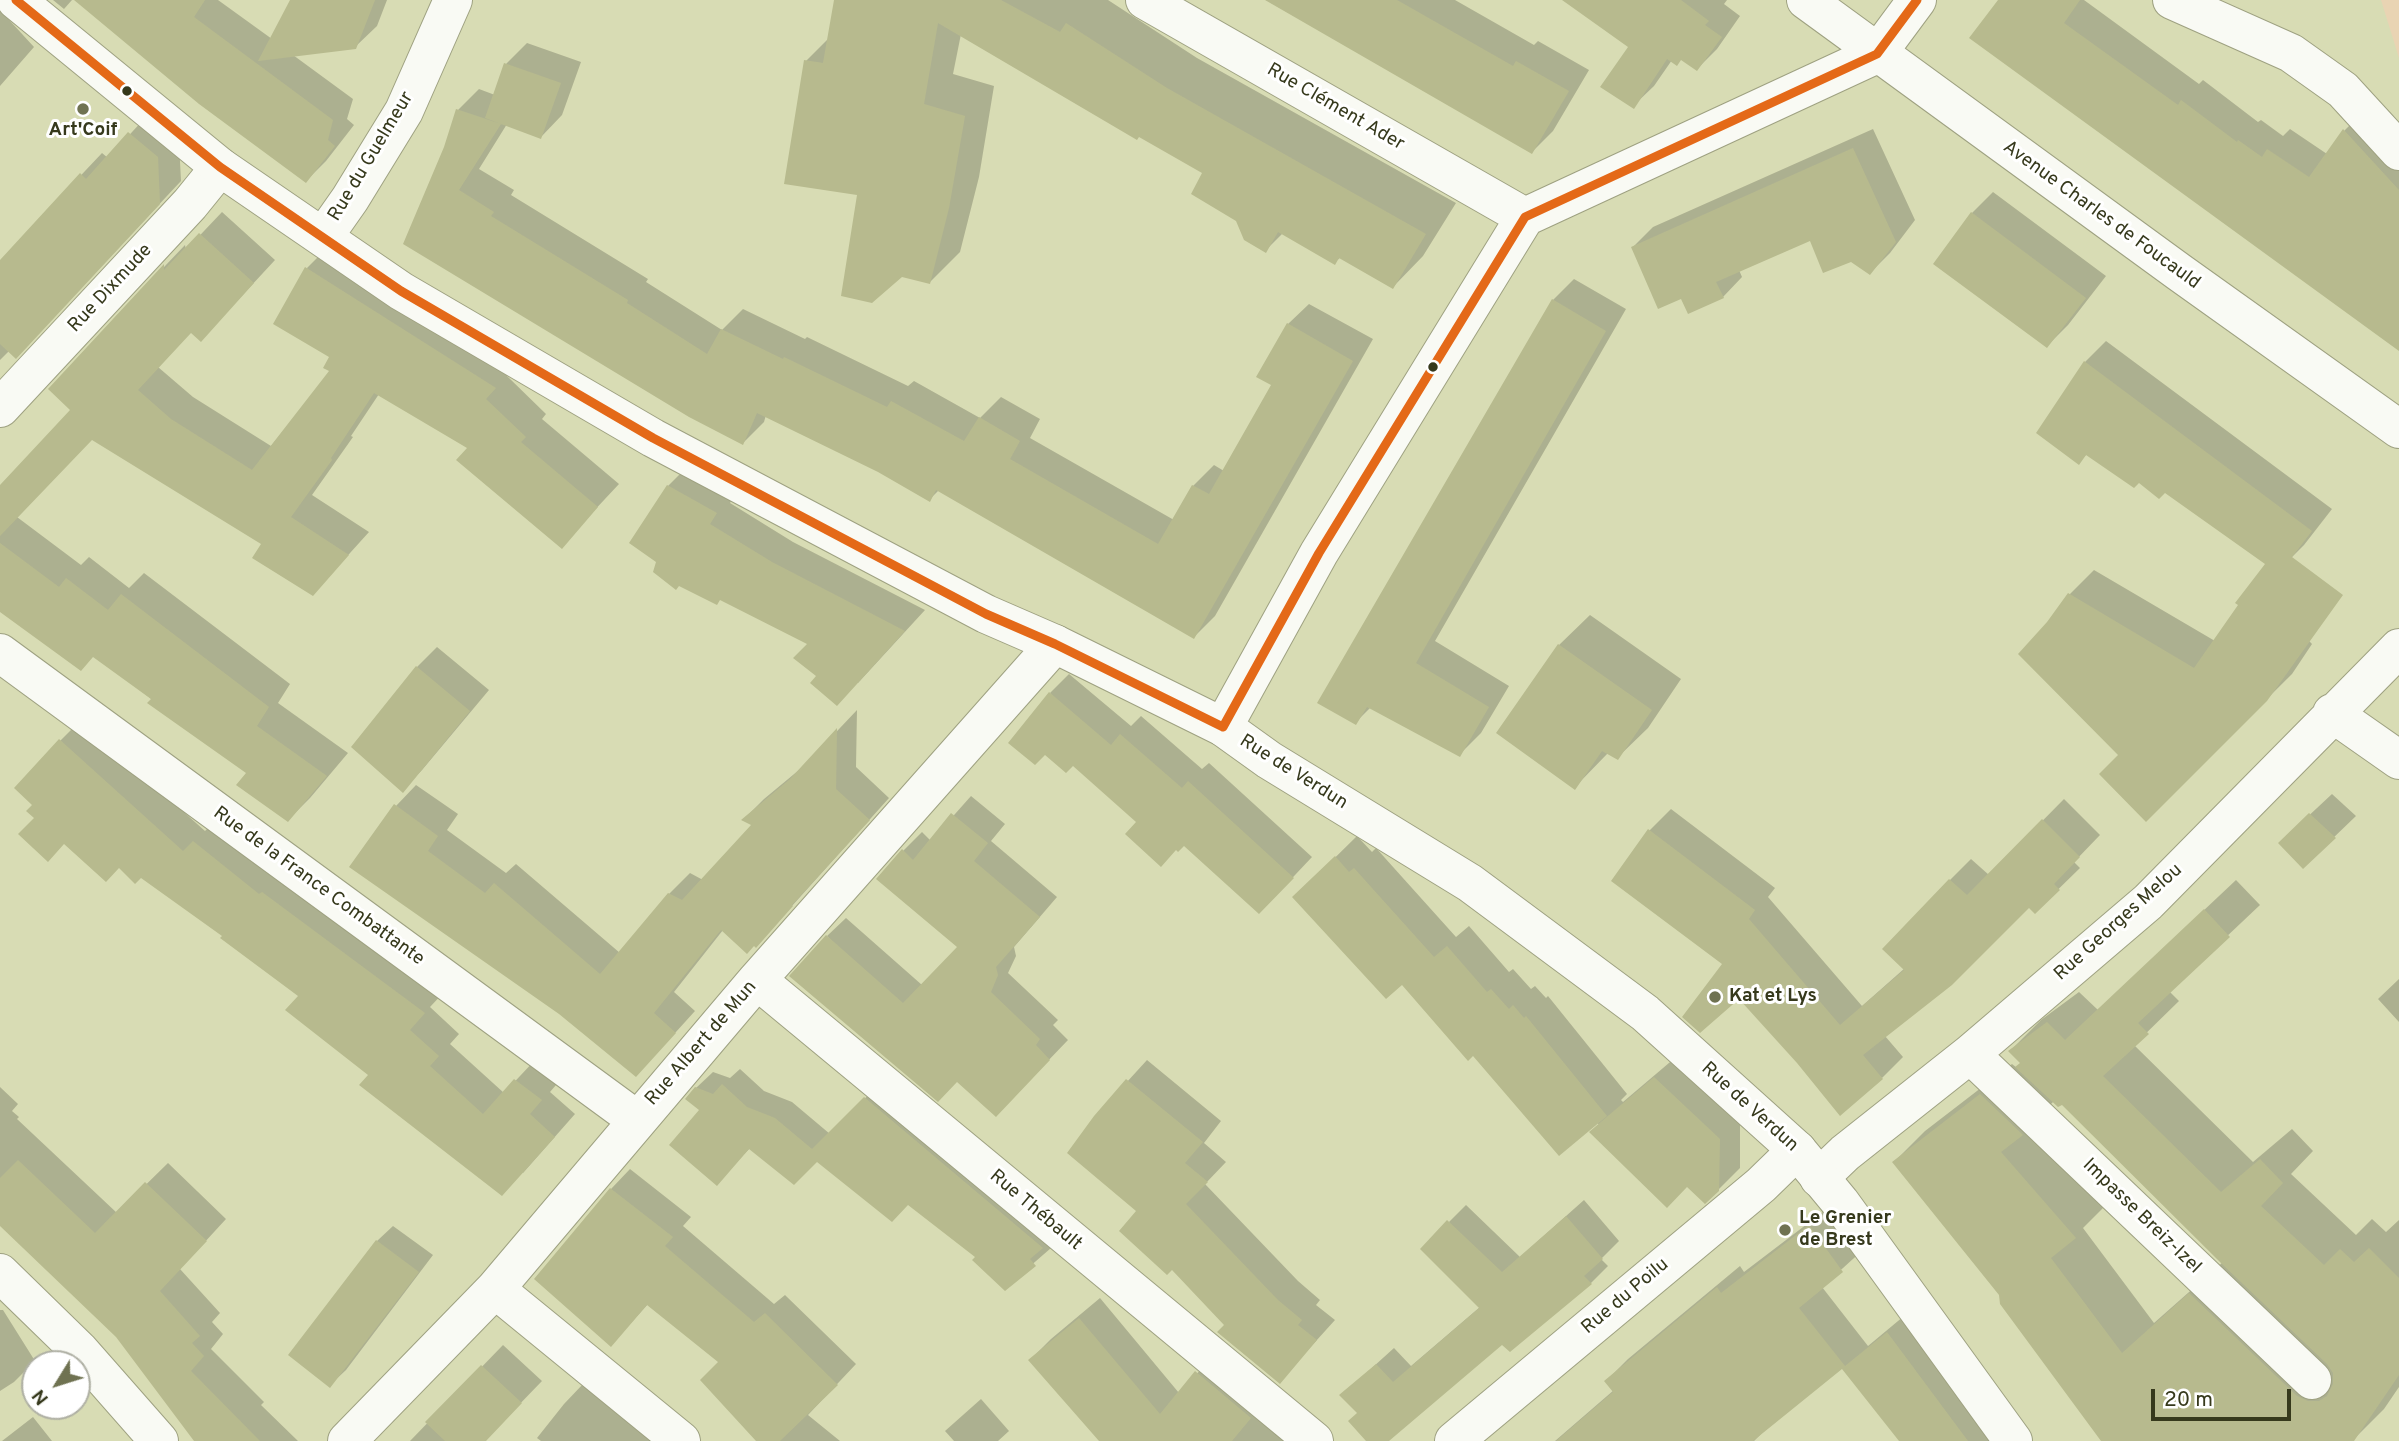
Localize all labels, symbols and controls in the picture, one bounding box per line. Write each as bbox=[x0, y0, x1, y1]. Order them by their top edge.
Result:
street label: Rue Clément Ader bbox=[1262, 59, 1408, 157]
unlabelled marker bbox=[120, 84, 134, 98]
street label: Rue du Guelmeur bbox=[324, 88, 420, 226]
marker: Art'Coif bbox=[75, 101, 91, 117]
place label: Art'Coif bbox=[49, 120, 117, 142]
street label: Avenue Charles de Foucauld bbox=[1998, 137, 2204, 295]
street label: Rue Dixmude bbox=[64, 240, 158, 338]
unlabelled marker bbox=[1426, 360, 1440, 374]
street label: Rue de Verdun bbox=[1235, 731, 1351, 815]
street label: Rue de la France Combattante bbox=[208, 803, 428, 971]
street label: Rue Georges Melou bbox=[2050, 859, 2188, 987]
street label: Rue Albert de Mun bbox=[641, 977, 763, 1111]
place label: Kat et Lys bbox=[1729, 986, 1817, 1008]
marker: Kat et Lys bbox=[1707, 989, 1723, 1005]
street label: Rue de Verdun bbox=[1696, 1058, 1802, 1158]
street label: Impasse Breiz-Izel bbox=[2077, 1155, 2205, 1279]
street label: Rue Thébault bbox=[984, 1166, 1086, 1256]
place label: Le Grenier de Brest bbox=[1799, 1208, 1891, 1252]
marker: Le Grenier de Brest bbox=[1777, 1222, 1793, 1238]
street label: Rue du Poilu bbox=[1578, 1254, 1674, 1340]
north arrow bbox=[21, 1350, 91, 1420]
scale bar bbox=[2154, 1374, 2294, 1418]
text: N bbox=[27, 1384, 55, 1409]
text: 20 m bbox=[2164, 1387, 2213, 1414]

